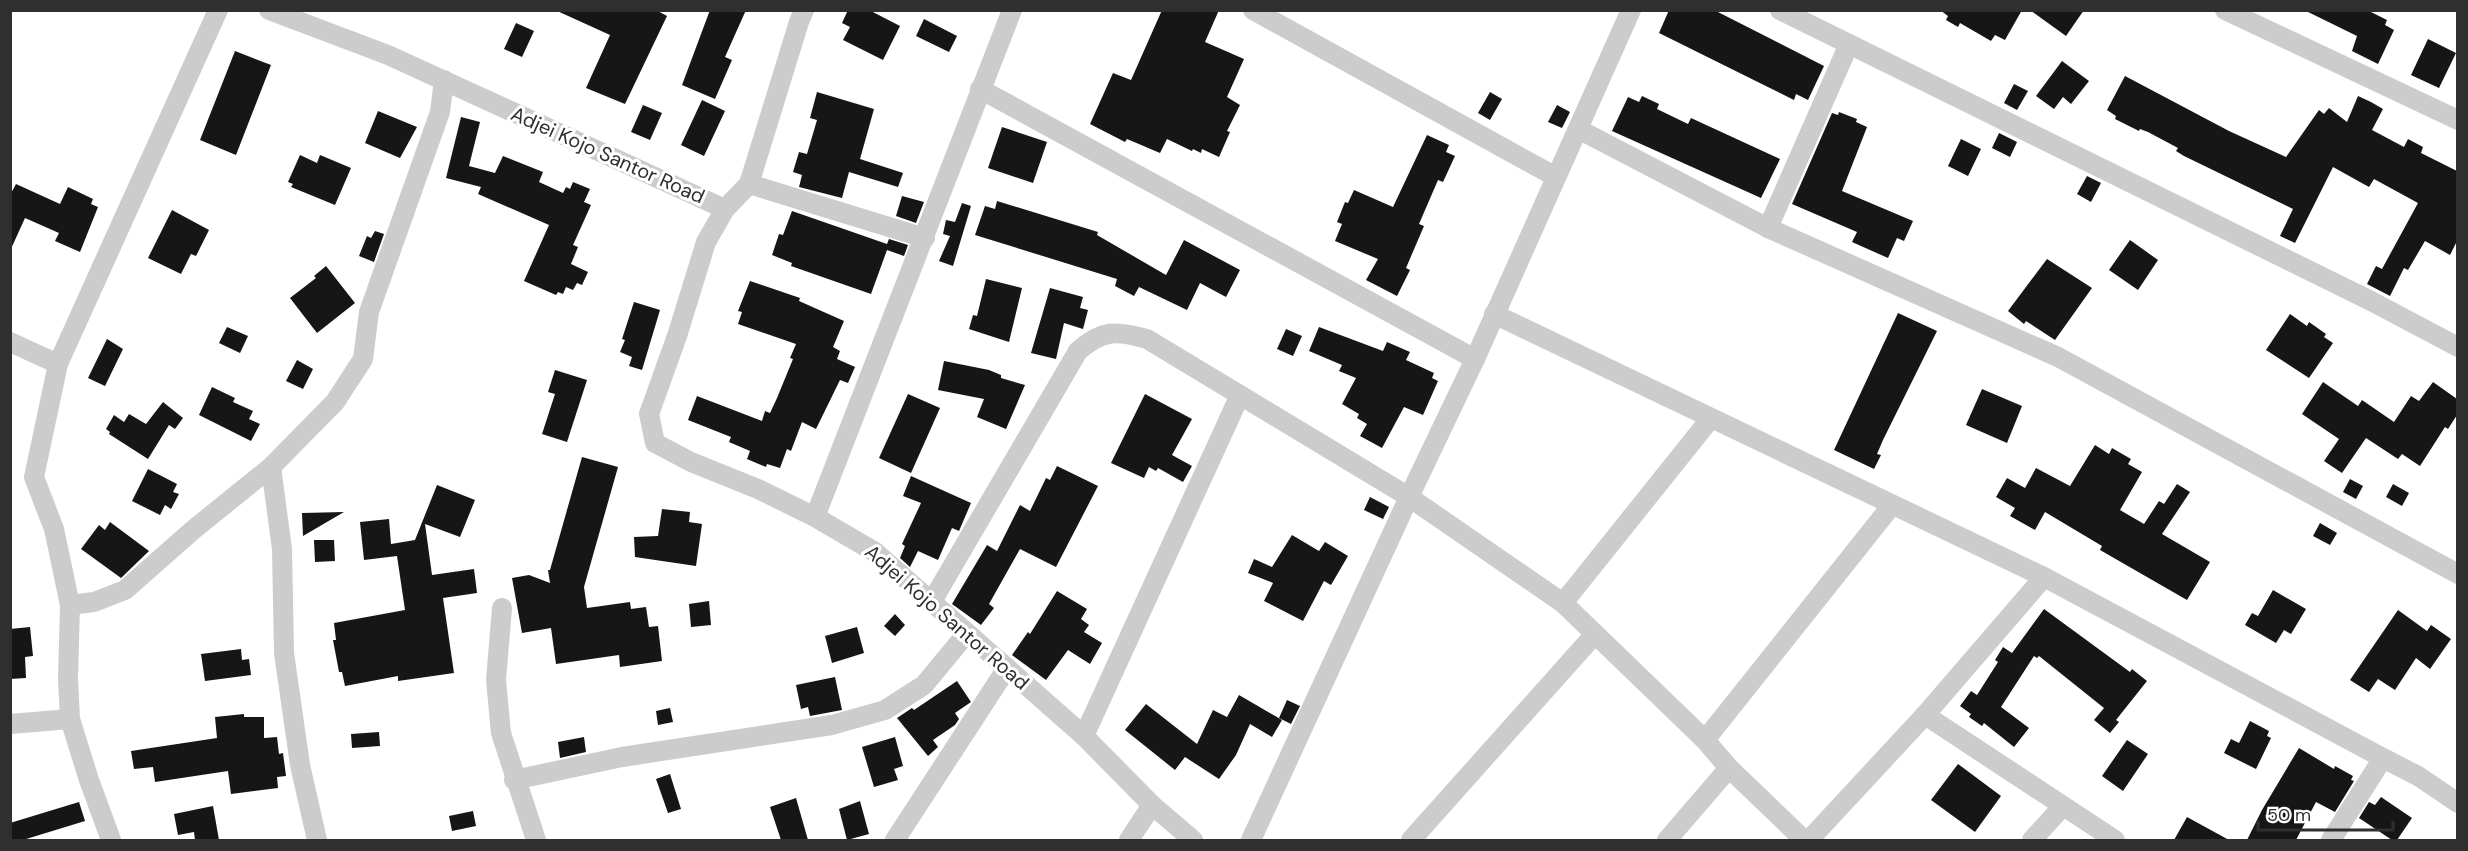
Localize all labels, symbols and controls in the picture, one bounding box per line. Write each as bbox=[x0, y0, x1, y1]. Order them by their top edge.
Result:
street label: Adjei Kojo Santor Road bbox=[507, 101, 709, 209]
street label: Adjei Kojo Santor Road bbox=[860, 539, 1034, 695]
scale bar bbox=[2258, 794, 2393, 832]
text: 50 m bbox=[2267, 803, 2311, 827]

